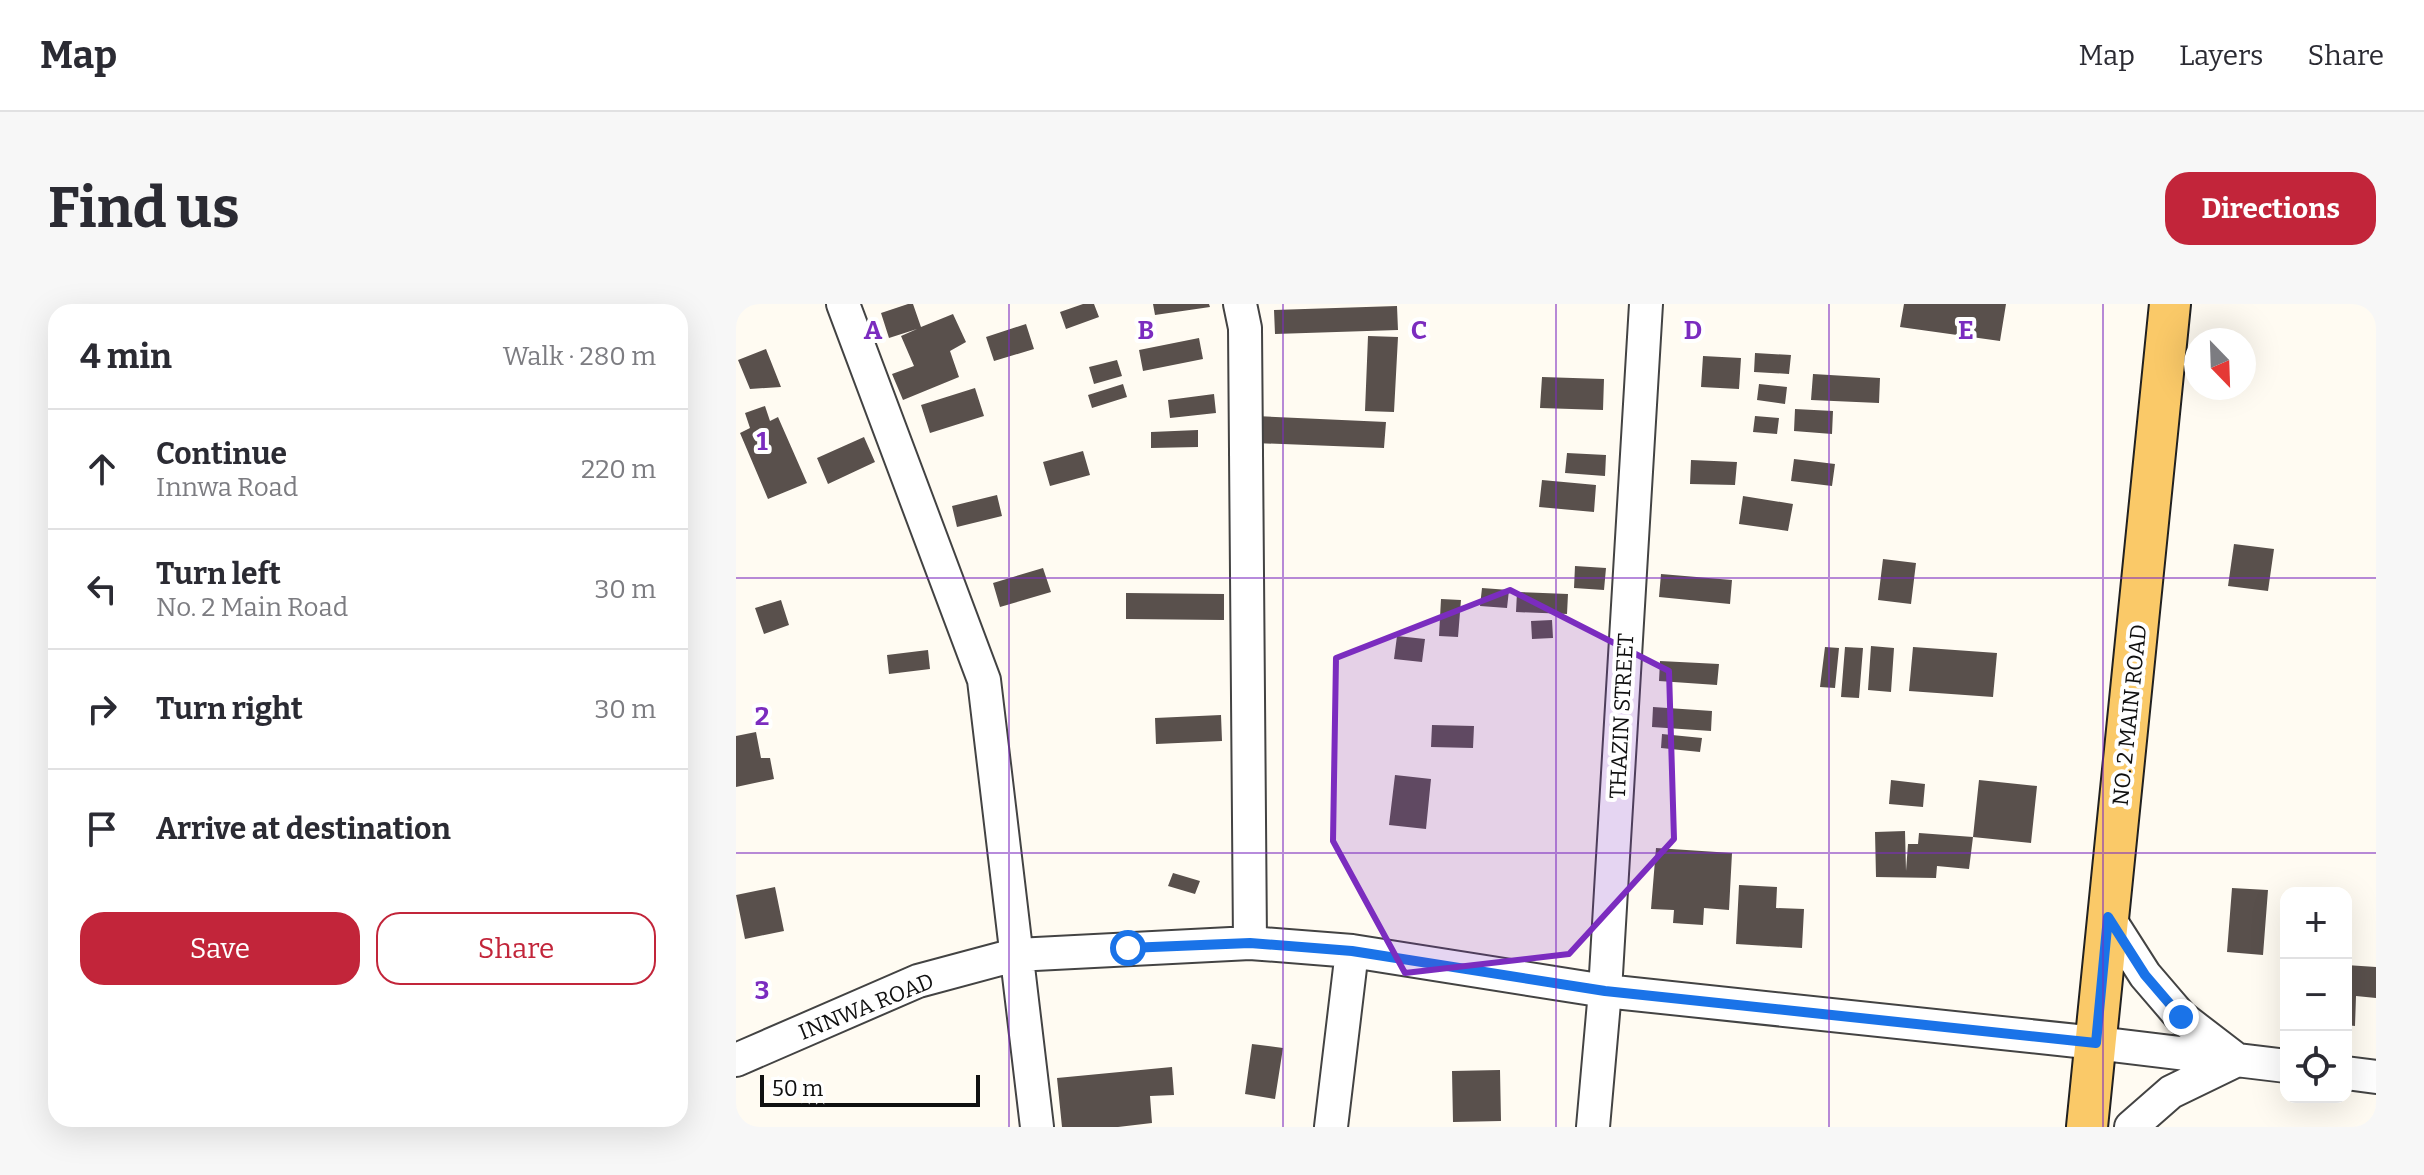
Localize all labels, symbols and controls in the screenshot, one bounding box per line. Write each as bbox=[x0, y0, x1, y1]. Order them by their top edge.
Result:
text: Map bbox=[40, 32, 117, 78]
text: Map bbox=[2078, 39, 2135, 72]
text: Layers bbox=[2179, 39, 2263, 72]
text: Share bbox=[2307, 39, 2384, 72]
button: Directions bbox=[2165, 172, 2376, 245]
text: Find us bbox=[48, 175, 240, 242]
text: A bbox=[864, 315, 883, 346]
text: B bbox=[1138, 315, 1154, 346]
text: C bbox=[1411, 315, 1427, 346]
text: D bbox=[1684, 315, 1702, 346]
text: E bbox=[1958, 315, 1974, 346]
north arrow bbox=[2184, 328, 2256, 400]
text: 4 min bbox=[80, 336, 172, 377]
text: Walk · 280 m bbox=[503, 341, 656, 372]
text: 1 bbox=[756, 426, 768, 457]
text: Continue bbox=[156, 436, 287, 472]
icon: ahead bbox=[80, 447, 124, 491]
text: 220 m bbox=[581, 454, 656, 485]
text: Innwa Road bbox=[156, 472, 298, 503]
text: Turn left bbox=[156, 556, 281, 592]
icon: left bbox=[80, 567, 124, 611]
text: 30 m bbox=[595, 574, 656, 605]
text: No. 2 Main Road bbox=[156, 592, 348, 623]
street label: NO. 2 MAIN ROAD bbox=[2107, 623, 2152, 807]
street label: THAZIN STREET bbox=[1604, 632, 1639, 800]
icon: right bbox=[80, 687, 124, 731]
text: Turn right bbox=[156, 691, 303, 727]
text: 30 m bbox=[595, 694, 656, 725]
text: 2 bbox=[755, 701, 769, 732]
icon: arrive bbox=[80, 807, 124, 851]
text: Arrive at destination bbox=[156, 811, 451, 847]
map controls bbox=[2280, 887, 2352, 1103]
button: + bbox=[2280, 887, 2352, 959]
button: Save bbox=[80, 912, 360, 985]
button: Share bbox=[376, 912, 656, 985]
route start bbox=[1110, 930, 1146, 966]
button: − bbox=[2280, 959, 2352, 1031]
street label: INNWA ROAD bbox=[795, 967, 938, 1046]
text: 3 bbox=[755, 975, 769, 1006]
route end bbox=[2163, 999, 2199, 1035]
button: locate bbox=[2280, 1031, 2352, 1103]
scale bar bbox=[760, 1071, 980, 1107]
text: 50 m bbox=[772, 1075, 823, 1102]

